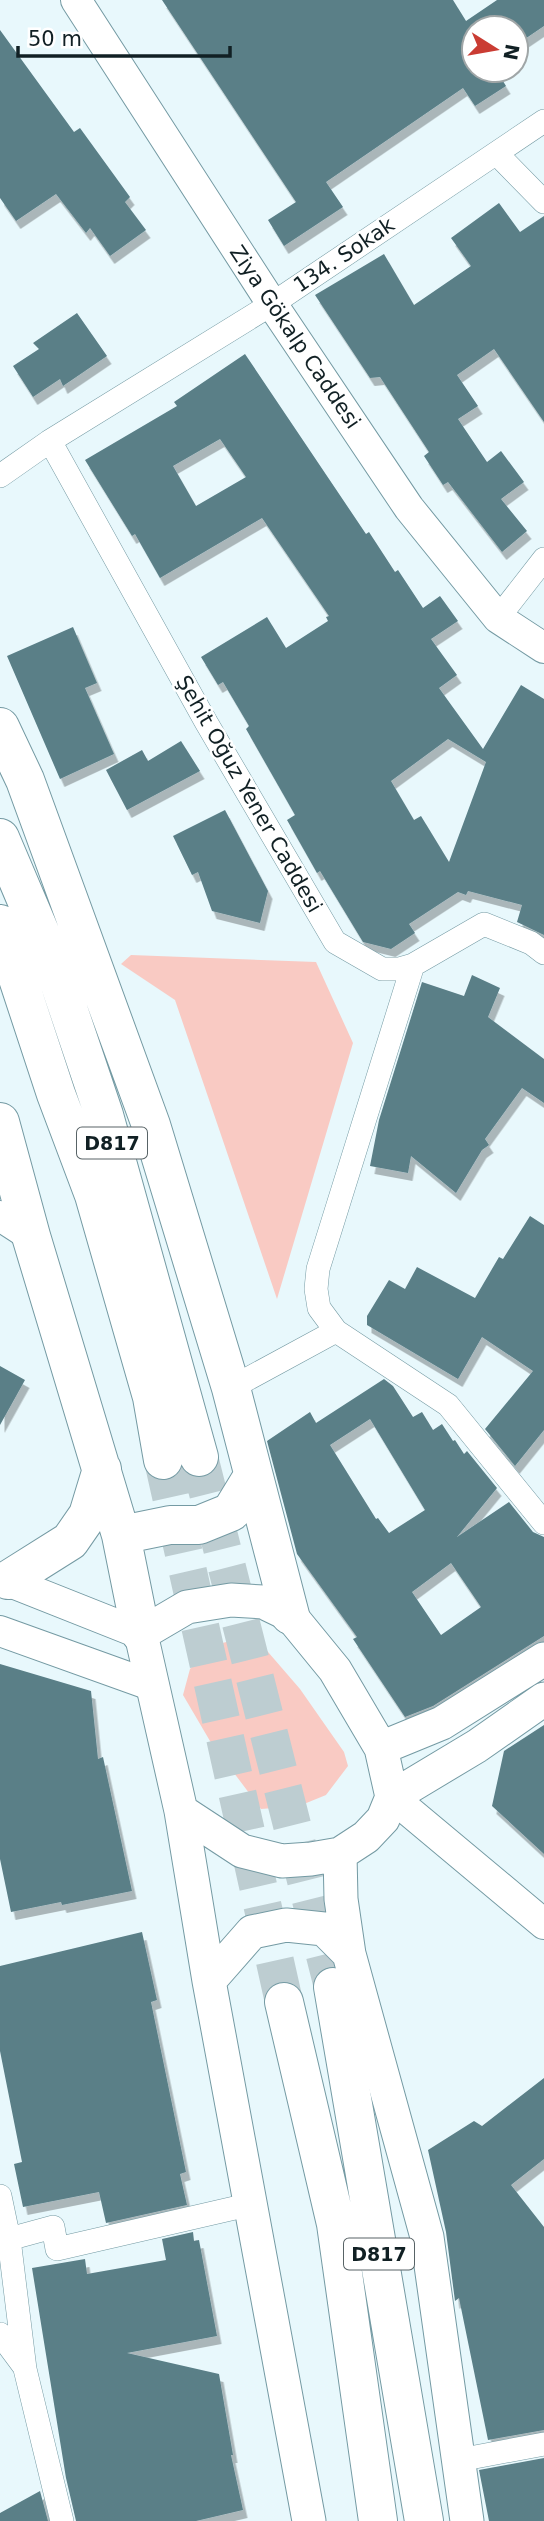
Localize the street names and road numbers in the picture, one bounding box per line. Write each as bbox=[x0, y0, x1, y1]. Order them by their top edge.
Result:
street label: 134. Sokak bbox=[289, 212, 400, 298]
street label: Ziya Gökalp Caddesi bbox=[225, 241, 365, 433]
street label: Şehit Oğuz Yener Caddesi bbox=[171, 671, 327, 917]
road number: D817 bbox=[77, 1128, 147, 1158]
road number: D817 bbox=[344, 2238, 414, 2270]

